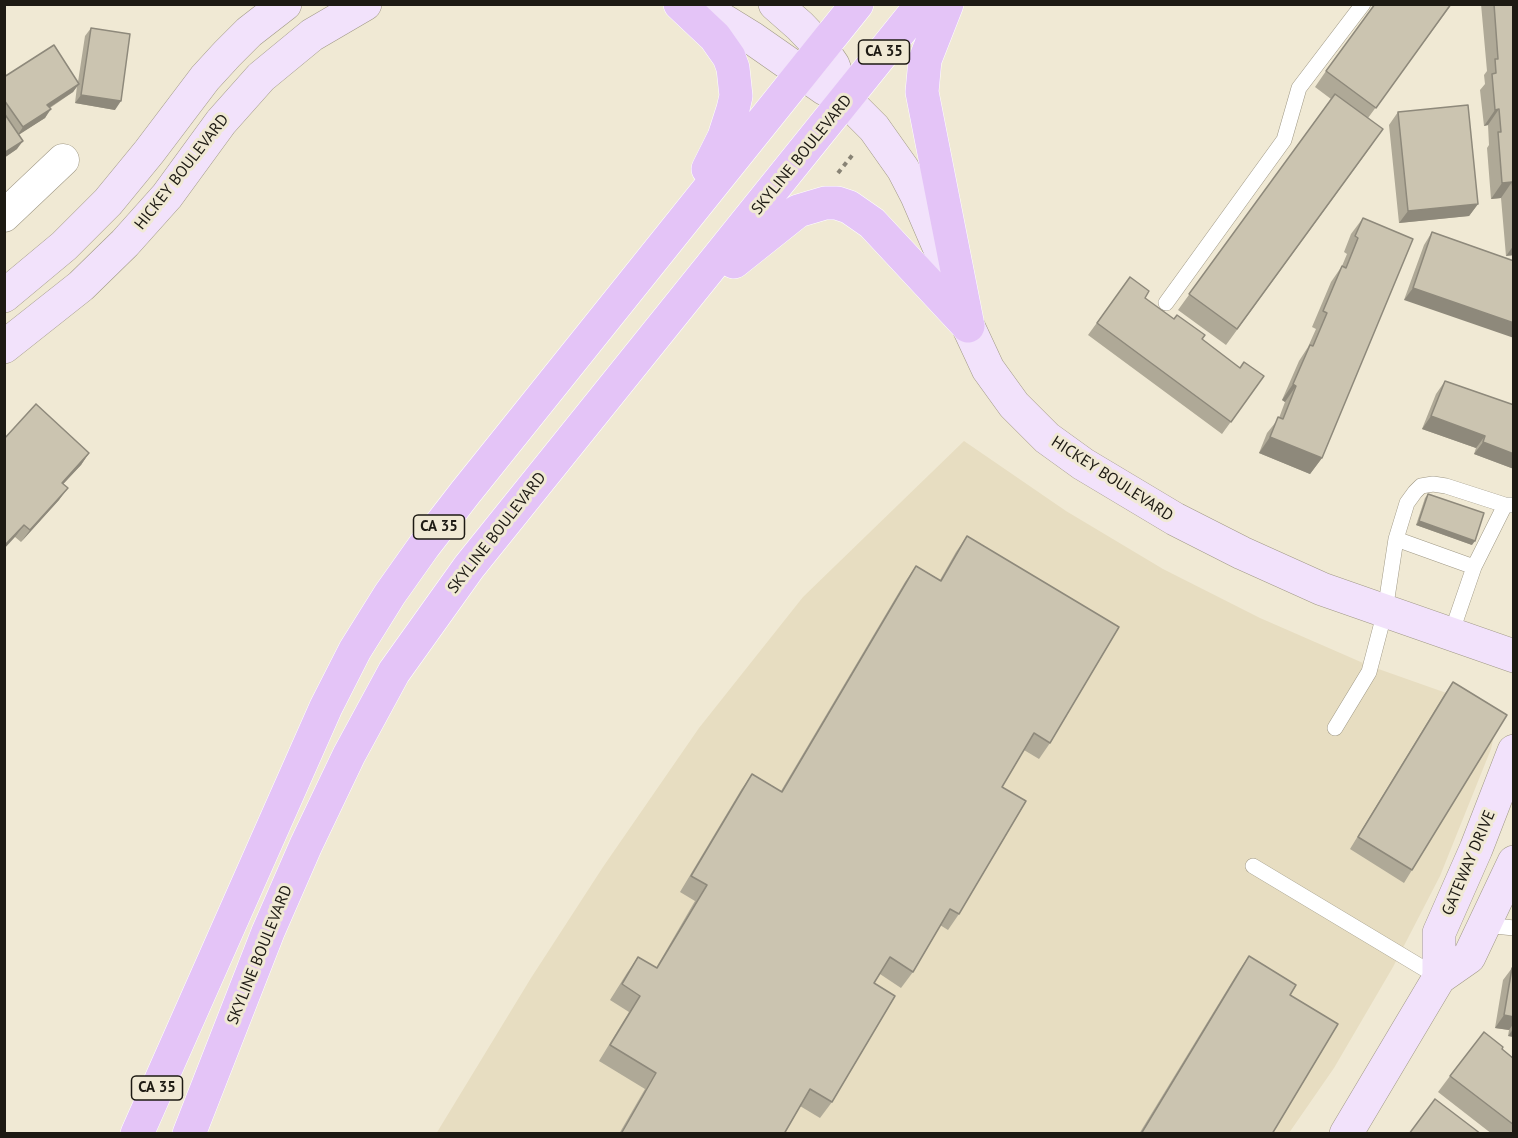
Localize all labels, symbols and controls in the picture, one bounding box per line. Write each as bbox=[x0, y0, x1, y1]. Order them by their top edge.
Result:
road number: CA 35 bbox=[858, 40, 910, 64]
street label: SKYLINE BOULEVARD bbox=[748, 91, 856, 219]
street label: HICKEY BOULEVARD bbox=[131, 110, 233, 234]
street label: HICKEY BOULEVARD bbox=[1047, 432, 1177, 526]
street label: SKYLINE BOULEVARD bbox=[444, 469, 550, 597]
road number: CA 35 bbox=[414, 515, 464, 539]
street label: GATEWAY DRIVE bbox=[1438, 808, 1500, 918]
street label: SKYLINE BOULEVARD bbox=[223, 883, 297, 1027]
road number: CA 35 bbox=[132, 1076, 182, 1100]

